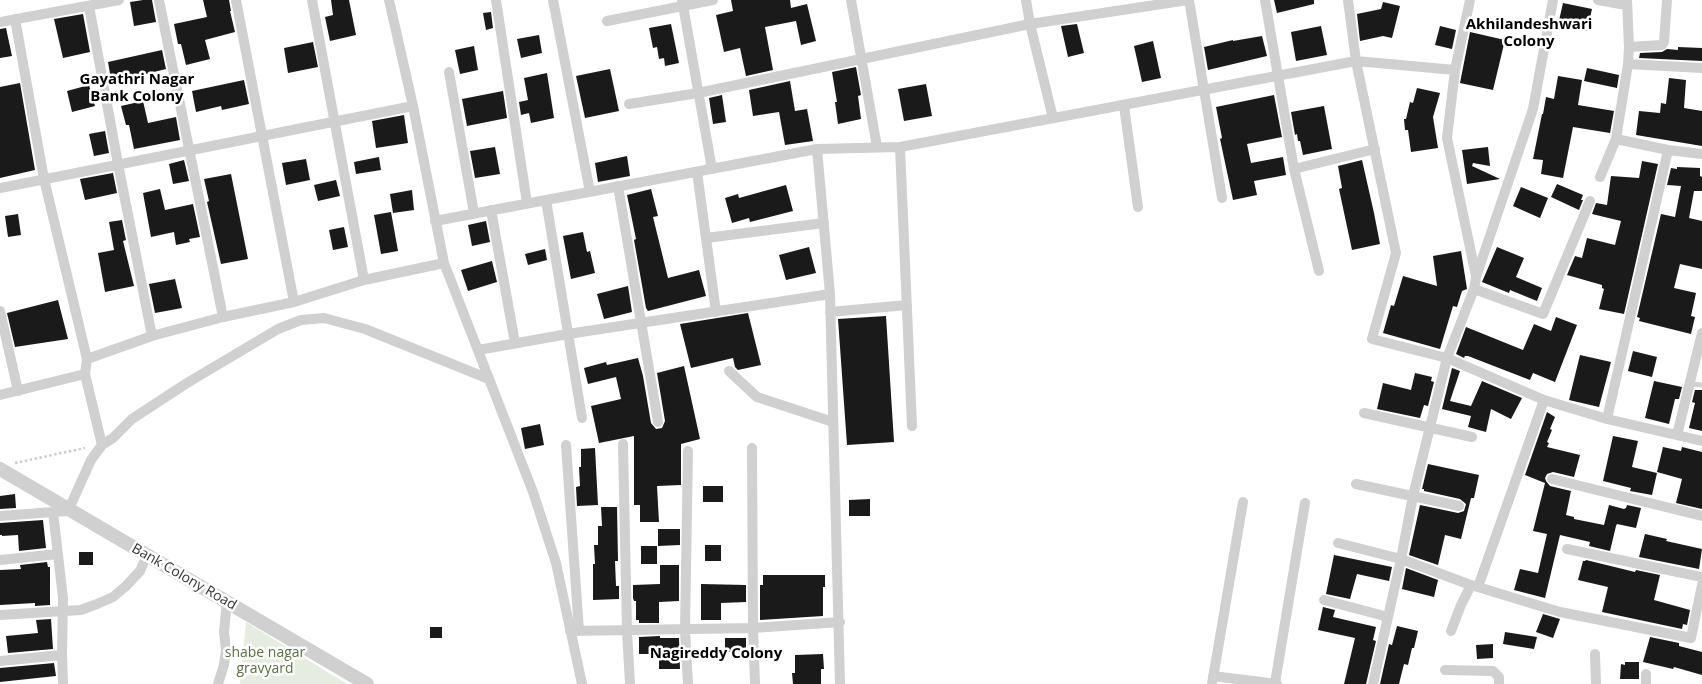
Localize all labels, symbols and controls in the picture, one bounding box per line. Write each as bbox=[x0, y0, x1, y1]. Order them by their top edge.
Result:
district label: Akhilandeshwari Colony bbox=[1466, 16, 1592, 51]
district label: Gayathri Nagar Bank Colony bbox=[80, 71, 194, 106]
street label: Bank Colony Road bbox=[129, 540, 239, 614]
park label: shabe nagar gravyard bbox=[225, 645, 305, 678]
district label: Nagireddy Colony bbox=[650, 645, 782, 663]

